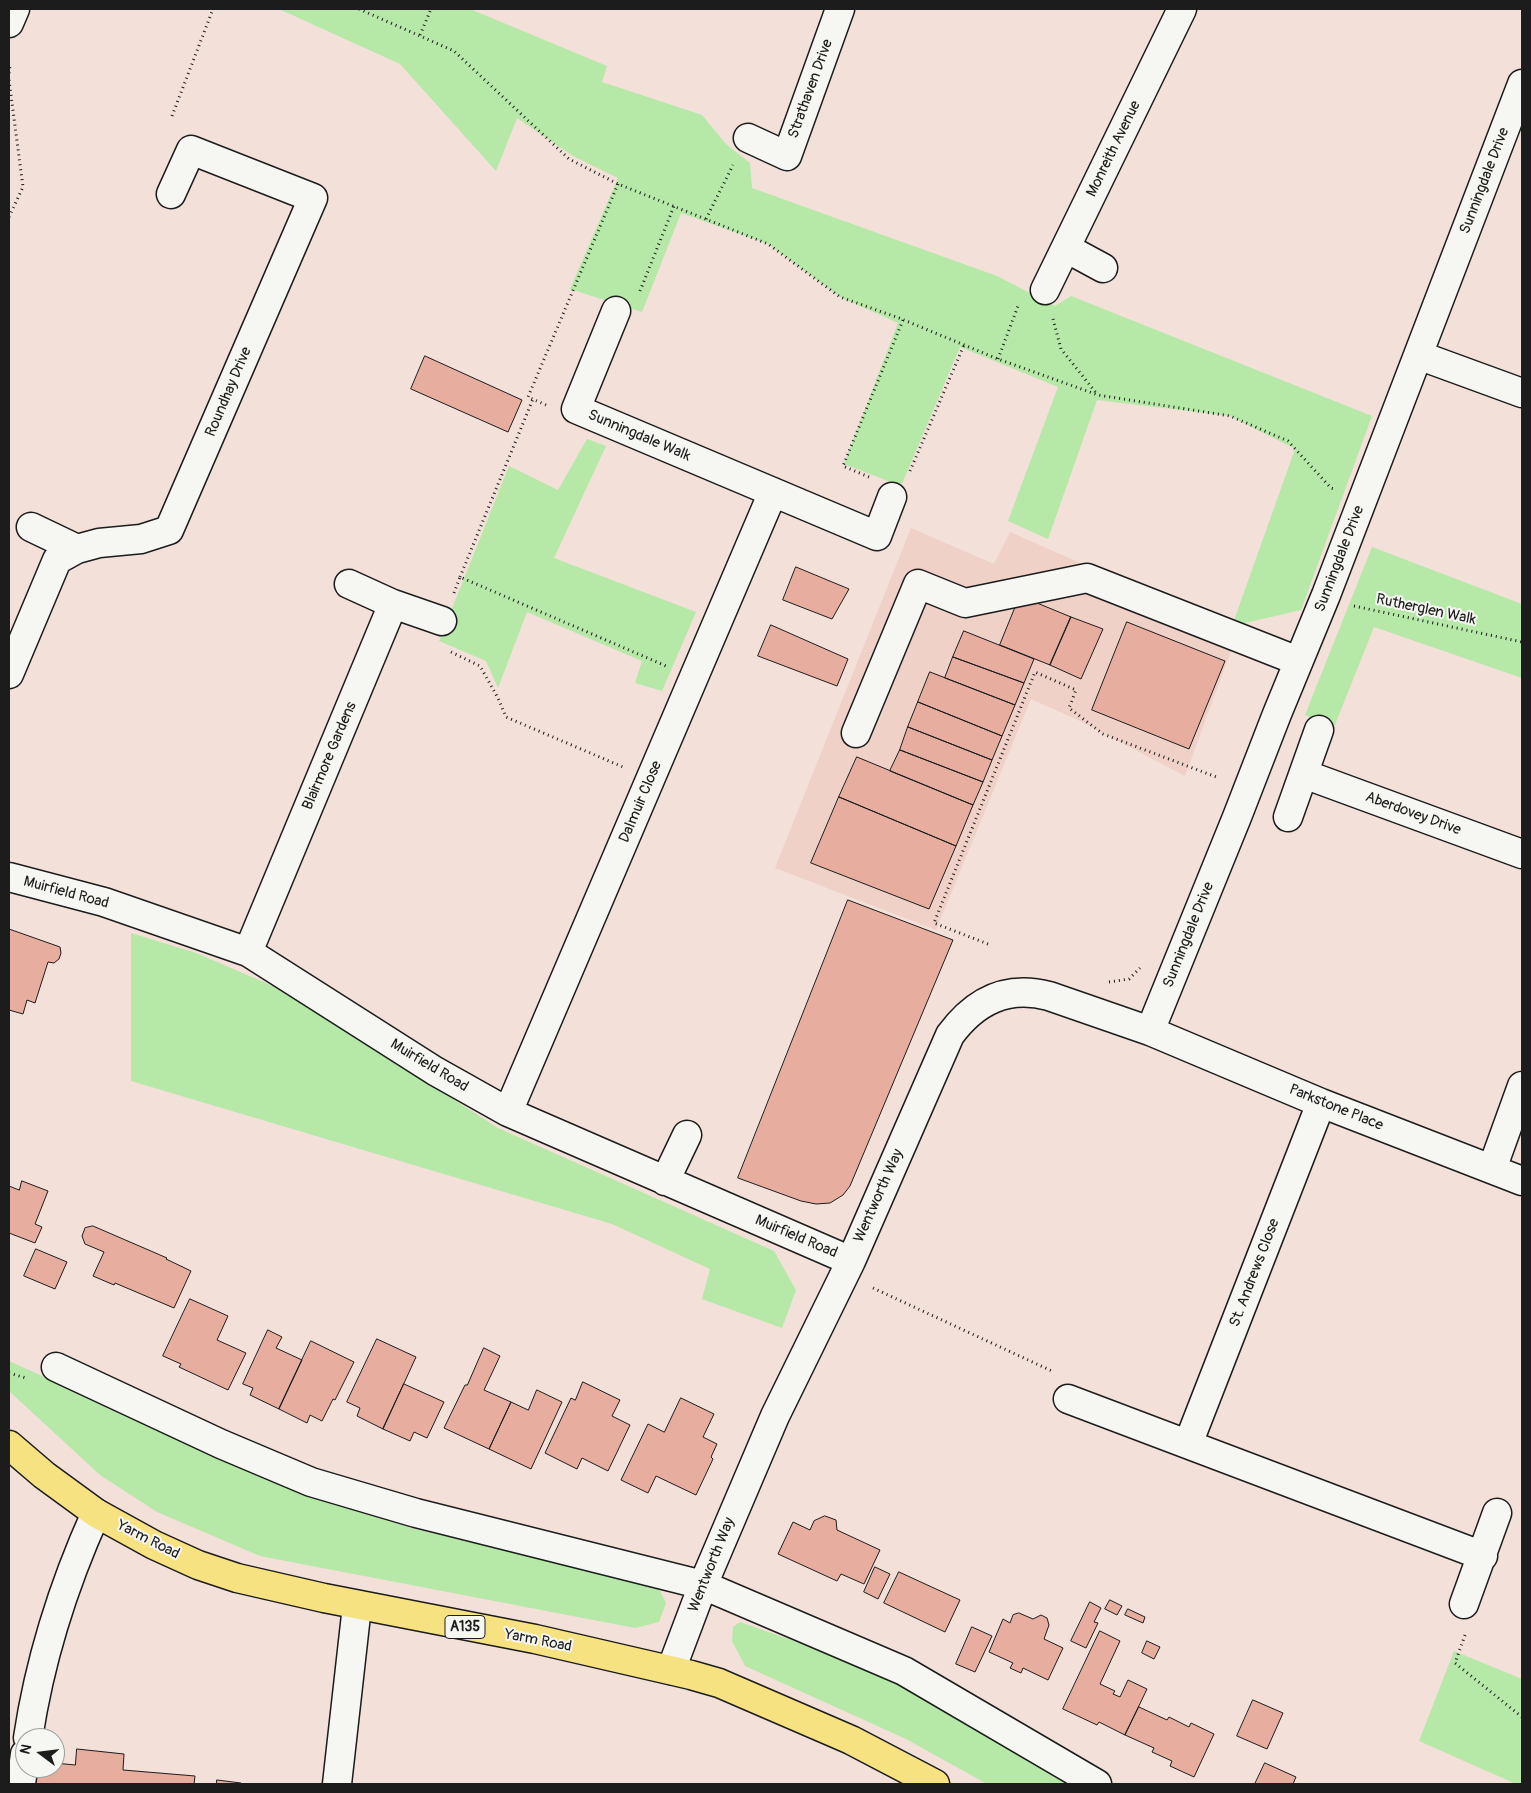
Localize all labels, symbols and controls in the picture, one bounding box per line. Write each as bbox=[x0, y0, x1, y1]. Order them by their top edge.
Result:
street label: Strathaven Drive bbox=[785, 37, 837, 141]
street label: Monreith Avenue bbox=[1083, 98, 1145, 200]
street label: Sunningdale Drive bbox=[1456, 125, 1514, 237]
street label: Roundhay Drive bbox=[202, 344, 256, 440]
street label: Sunningdale Walk bbox=[585, 406, 693, 466]
street label: Sunningdale Drive bbox=[1311, 503, 1369, 615]
street label: Rutherglen Walk bbox=[1374, 591, 1478, 629]
street label: Blairmore Gardens bbox=[299, 699, 361, 813]
street label: Dalmuir Close bbox=[616, 758, 666, 846]
street label: Aberdovey Drive bbox=[1363, 788, 1463, 840]
street label: Muirfield Road bbox=[21, 873, 111, 913]
street label: Sunningdale Drive bbox=[1160, 880, 1218, 990]
street label: Muirfield Road bbox=[387, 1036, 471, 1096]
street label: Parkstone Place bbox=[1286, 1081, 1386, 1135]
street label: Wentworth Way bbox=[850, 1147, 908, 1245]
street label: Muirfield Road bbox=[752, 1212, 840, 1262]
street label: St. Andrews Close bbox=[1226, 1216, 1284, 1330]
street label: Wentworth Way bbox=[685, 1515, 739, 1615]
street label: Yarm Road bbox=[114, 1517, 182, 1563]
road number: A135 bbox=[445, 1615, 485, 1638]
street label: Yarm Road bbox=[503, 1626, 573, 1656]
north arrow bbox=[15, 1728, 65, 1778]
text: N bbox=[17, 1742, 35, 1756]

